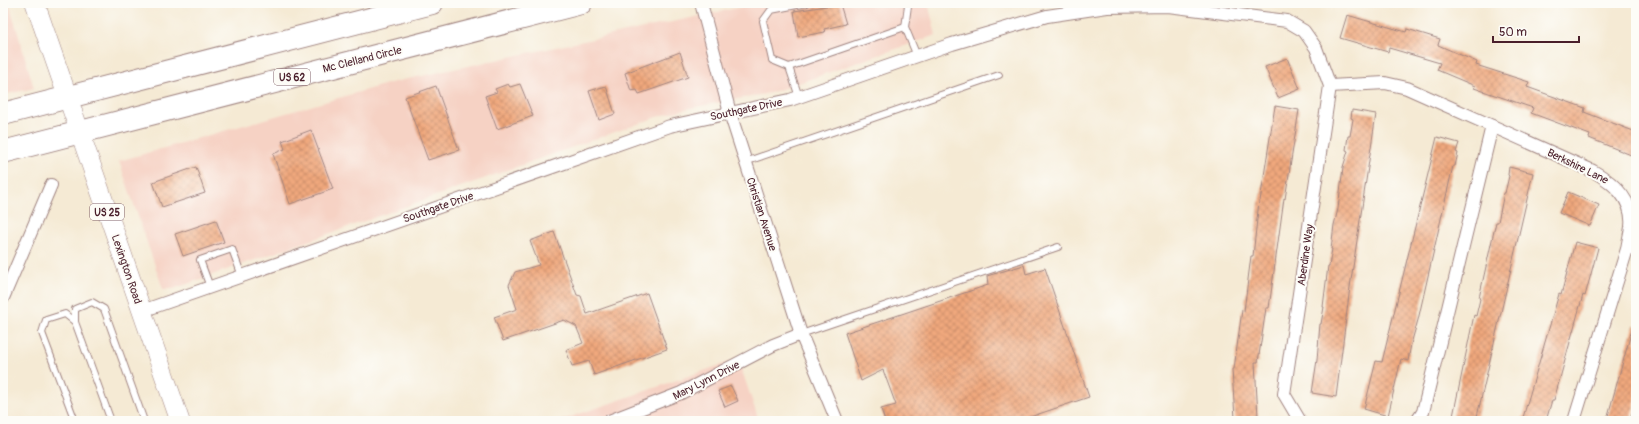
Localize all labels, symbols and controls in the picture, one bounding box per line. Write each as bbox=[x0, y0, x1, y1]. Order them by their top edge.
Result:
scale bar bbox=[1493, 18, 1579, 44]
text: 50 m bbox=[1499, 25, 1527, 40]
street label: Mc Clelland Circle bbox=[321, 43, 404, 76]
road number: US 62 bbox=[274, 69, 310, 85]
street label: Southgate Drive bbox=[709, 95, 784, 123]
street label: Berkshire Lane bbox=[1545, 146, 1611, 187]
street label: Christian Avenue bbox=[744, 176, 780, 253]
street label: Southgate Drive bbox=[401, 189, 476, 226]
road number: US 25 bbox=[90, 204, 124, 220]
street label: Aberdine Way bbox=[1295, 223, 1316, 287]
street label: Lexington Road bbox=[109, 233, 144, 305]
street label: Mary Lynn Drive bbox=[671, 358, 742, 403]

